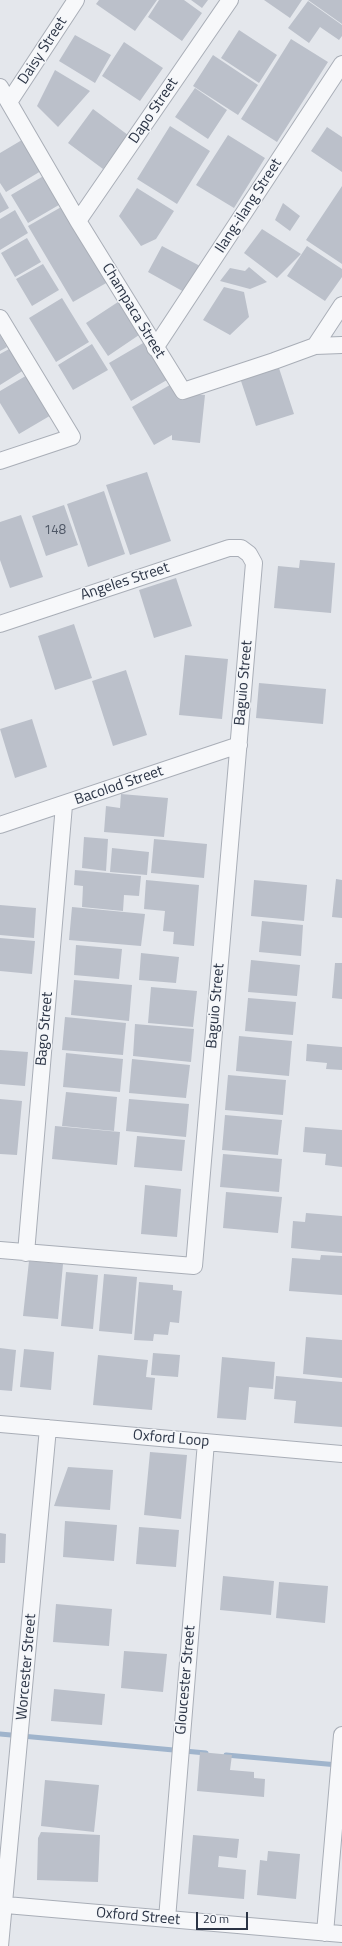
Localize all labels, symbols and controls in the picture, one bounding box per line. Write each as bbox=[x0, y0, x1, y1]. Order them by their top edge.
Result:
street label: Daisy Street bbox=[15, 14, 71, 88]
street label: Dapo Street bbox=[126, 75, 182, 147]
street label: Ilang-ilang Street bbox=[212, 155, 286, 257]
street label: Champaca Street bbox=[98, 260, 168, 362]
house number: 148 bbox=[44, 523, 66, 539]
street label: Angeles Street bbox=[78, 559, 172, 605]
street label: Baguio Street bbox=[231, 640, 257, 726]
street label: Bacolod Street bbox=[72, 762, 166, 810]
street label: Baguio Street bbox=[203, 963, 229, 1049]
street label: Bago Street bbox=[33, 991, 57, 1067]
street label: Oxford Loop bbox=[132, 1427, 210, 1451]
street label: Worcester Street bbox=[13, 1613, 41, 1721]
street label: Gloucester Street bbox=[172, 1625, 200, 1735]
street label: Oxford Street bbox=[95, 1904, 181, 1930]
scale bar bbox=[198, 1904, 250, 1930]
text: 20 m bbox=[203, 1909, 229, 1928]

